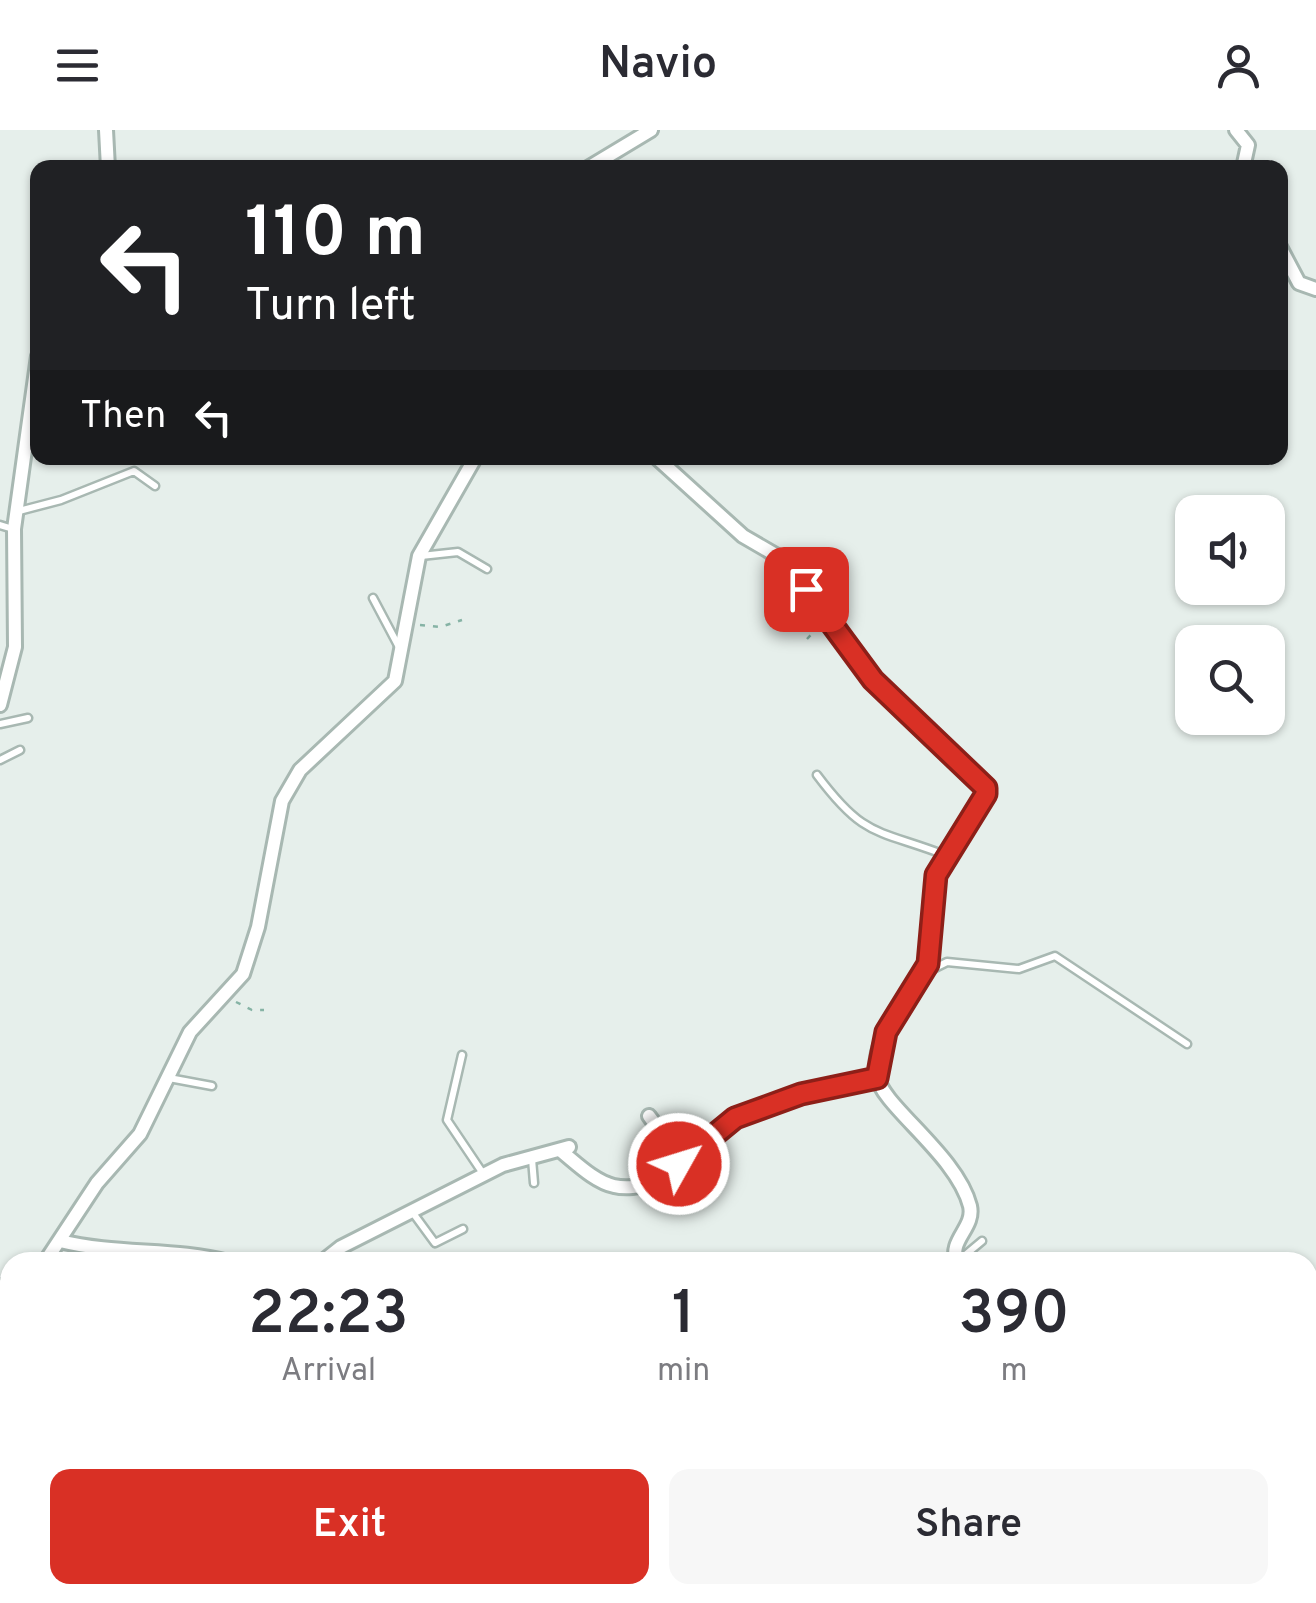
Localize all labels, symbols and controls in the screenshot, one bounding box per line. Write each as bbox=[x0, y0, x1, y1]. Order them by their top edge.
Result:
text: Navio bbox=[599, 37, 717, 94]
icon: menu bbox=[50, 38, 105, 93]
icon: person bbox=[1211, 38, 1266, 93]
text: 110 m bbox=[245, 192, 426, 281]
icon: left bbox=[80, 200, 210, 330]
text: Turn left bbox=[245, 279, 416, 336]
icon: left bbox=[186, 390, 241, 445]
text: Then bbox=[80, 393, 166, 442]
map controls bbox=[1175, 495, 1285, 735]
button: sound bbox=[1175, 495, 1285, 605]
pin bbox=[764, 547, 849, 632]
icon: arrive bbox=[779, 562, 834, 617]
button: search bbox=[1175, 625, 1285, 735]
position arrow bbox=[627, 1112, 731, 1216]
text: 22:23 bbox=[248, 1279, 409, 1355]
text: 1 bbox=[672, 1279, 695, 1355]
text: 390 bbox=[958, 1279, 1070, 1355]
text: Arrival bbox=[281, 1352, 376, 1392]
text: min bbox=[657, 1352, 710, 1392]
text: m bbox=[1001, 1352, 1028, 1392]
button: Exit bbox=[50, 1469, 649, 1584]
button: Share bbox=[669, 1469, 1268, 1584]

